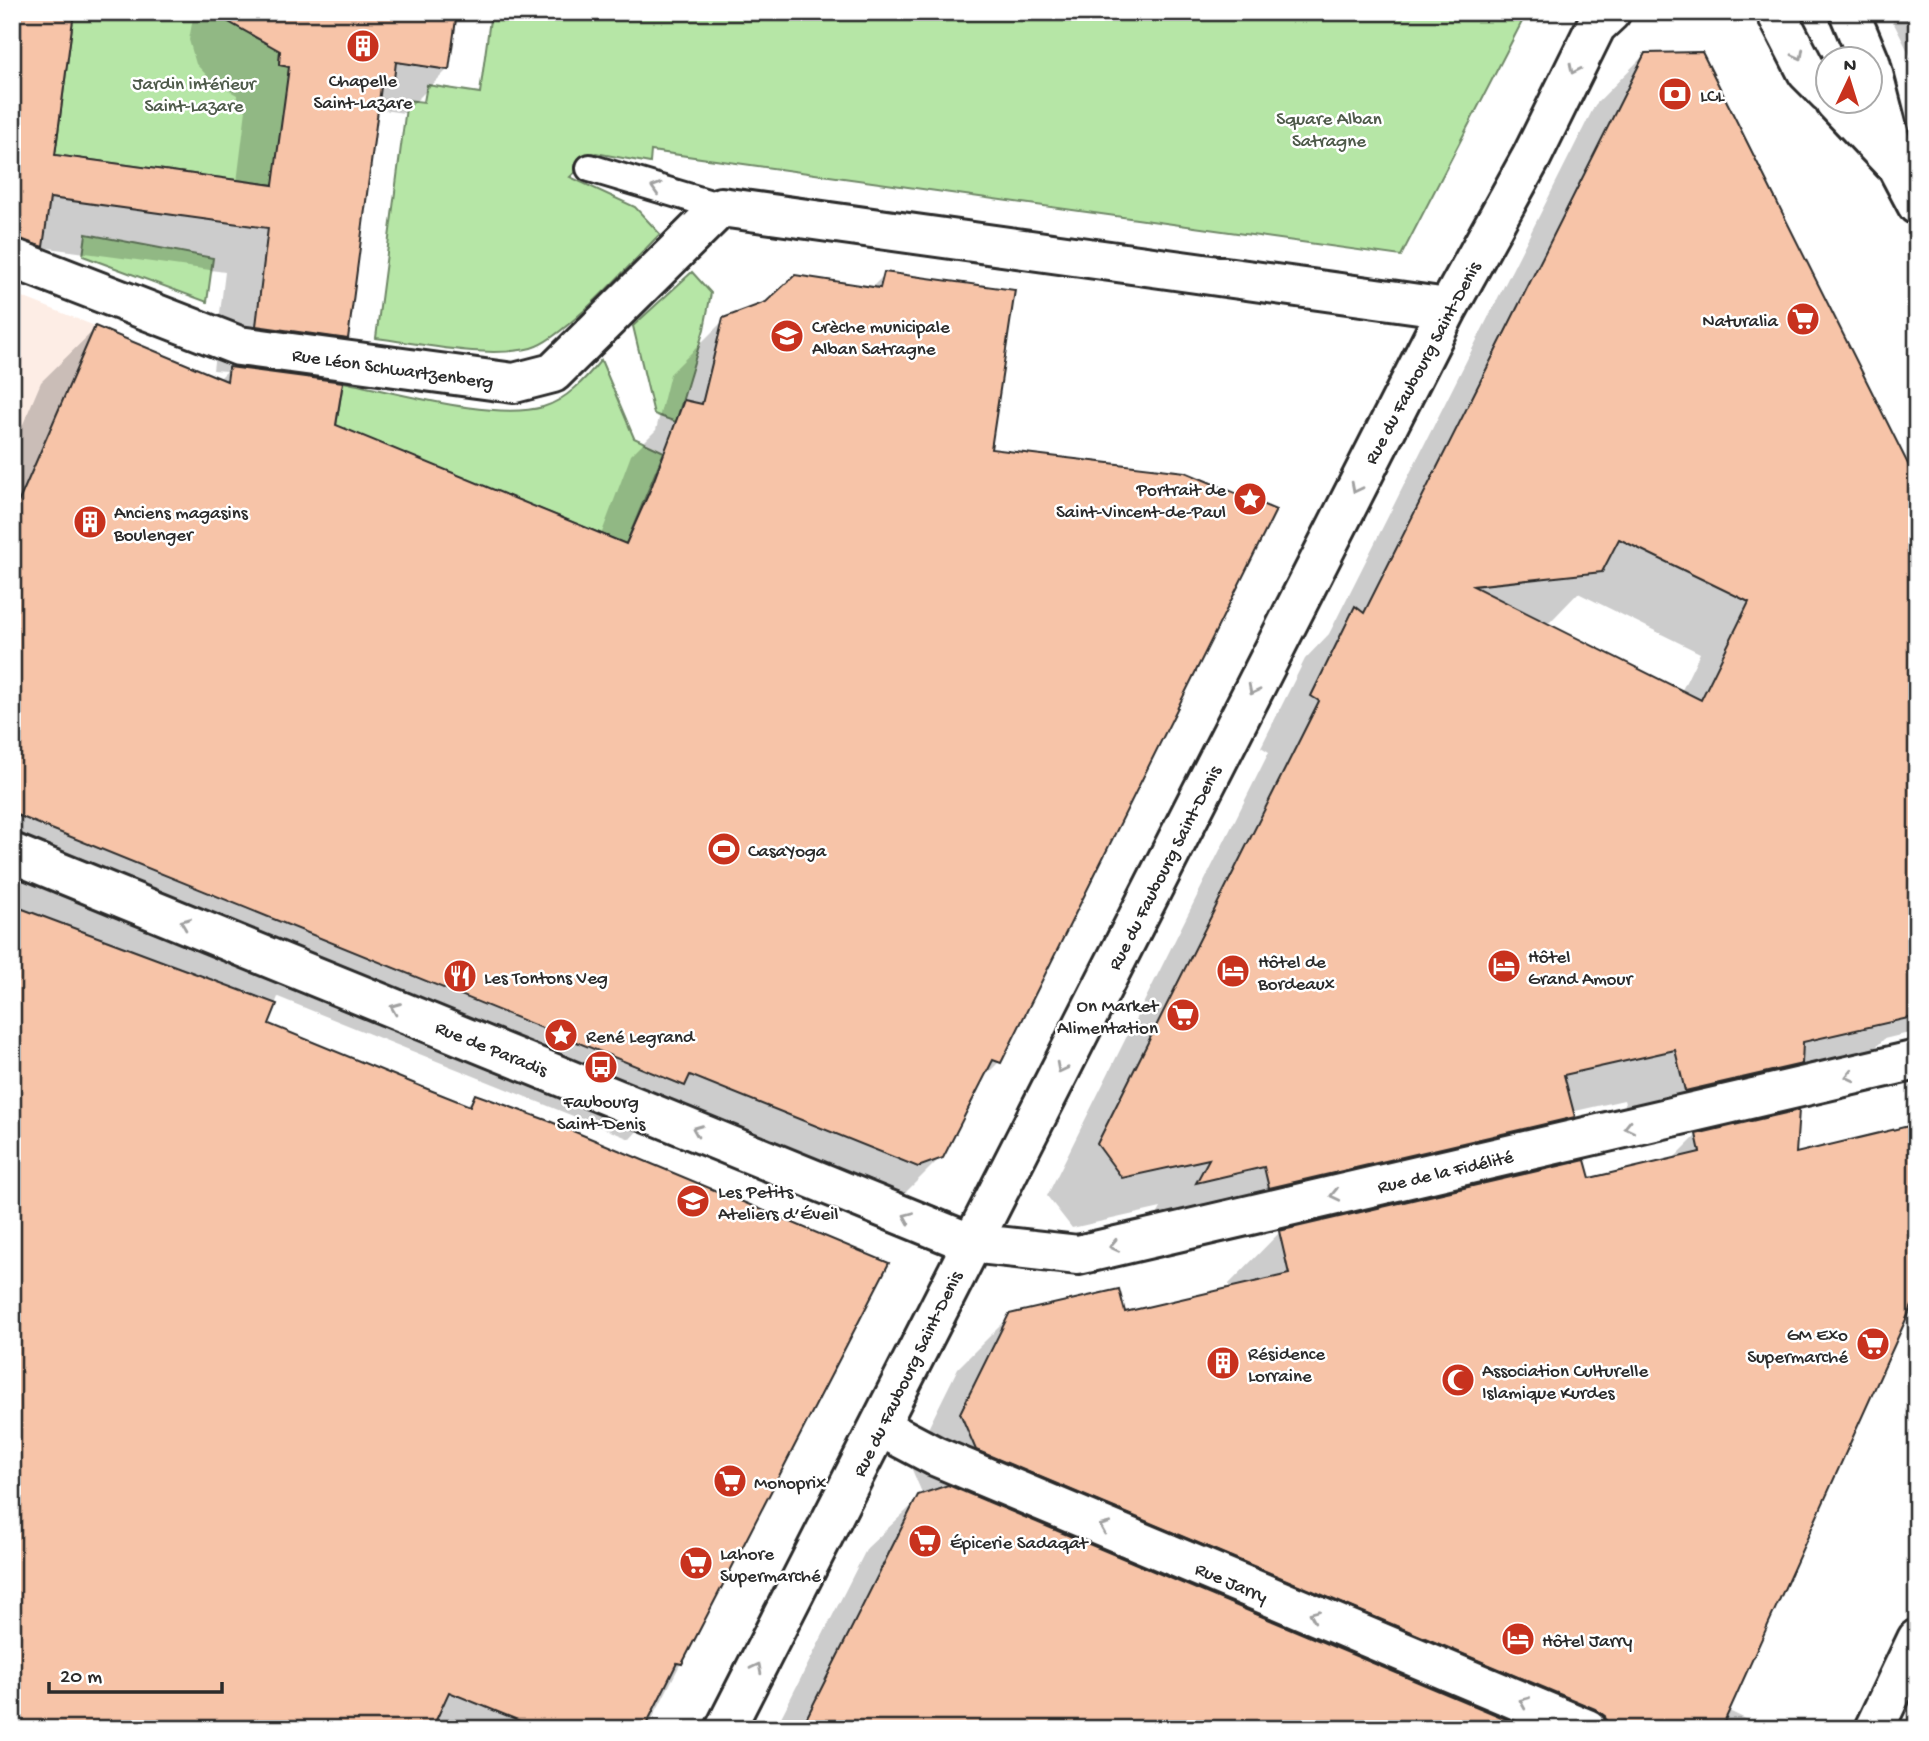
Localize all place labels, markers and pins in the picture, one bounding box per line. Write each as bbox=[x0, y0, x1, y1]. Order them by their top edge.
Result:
building icon: Chapelle Saint-Lazare bbox=[344, 27, 382, 65]
place label: Chapelle Saint-Lazare bbox=[313, 71, 413, 116]
bank icon: LCL bbox=[1656, 75, 1694, 113]
place label: LCL bbox=[1700, 86, 1725, 109]
supermarket icon: Naturalia bbox=[1784, 300, 1822, 338]
place label: Naturalia bbox=[1702, 311, 1779, 334]
school or university icon: Crèche municipale Alban Satragne bbox=[768, 317, 806, 355]
place label: Crèche municipale Alban Satragne bbox=[812, 317, 950, 362]
place label: Portrait de Saint-Vincent-de-Paul bbox=[1056, 480, 1226, 525]
place icon: Portrait de Saint-Vincent-de-Paul bbox=[1231, 480, 1269, 518]
building icon: Anciens magasins Boulenger bbox=[71, 503, 109, 541]
place label: Anciens magasins Boulenger bbox=[113, 503, 249, 548]
sports icon: CasaYoga bbox=[705, 830, 743, 868]
place label: CasaYoga bbox=[748, 841, 828, 864]
hotel icon: Hôtel Grand Amour bbox=[1485, 947, 1523, 985]
place label: Hôtel Grand Amour bbox=[1528, 947, 1634, 992]
hotel icon: Hôtel de Bordeaux bbox=[1214, 952, 1252, 990]
place label: Hôtel de Bordeaux bbox=[1257, 952, 1335, 997]
restaurant icon: Les Tontons Veg bbox=[441, 957, 479, 995]
place label: Les Tontons Veg bbox=[484, 968, 608, 991]
place label: On Market Alimentation bbox=[1057, 996, 1160, 1041]
supermarket icon: On Market Alimentation bbox=[1164, 996, 1202, 1034]
place icon: René Legrand bbox=[542, 1016, 580, 1054]
place label: René Legrand bbox=[586, 1027, 696, 1050]
bus stop icon: Faubourg Saint-Denis bbox=[582, 1048, 620, 1086]
place label: Faubourg Saint-Denis bbox=[557, 1092, 646, 1137]
school or university icon: Les Petits Ateliers d’Éveil bbox=[674, 1182, 712, 1220]
place label: Les Petits Ateliers d’Éveil bbox=[718, 1182, 839, 1227]
place label: GM Exo Supermarché bbox=[1747, 1325, 1848, 1370]
supermarket icon: GM Exo Supermarché bbox=[1854, 1325, 1892, 1363]
building icon: Résidence Lorraine bbox=[1204, 1344, 1242, 1382]
place label: Résidence Lorraine bbox=[1248, 1344, 1325, 1389]
mosque icon: Association Culturelle Islamique Kurdes bbox=[1439, 1361, 1477, 1399]
place label: Association Culturelle Islamique Kurdes bbox=[1482, 1361, 1648, 1406]
supermarket icon: Monoprix bbox=[711, 1462, 749, 1500]
place label: Monoprix bbox=[754, 1473, 826, 1496]
supermarket icon: Épicerie Sadaqat bbox=[906, 1522, 944, 1560]
place label: Épicerie Sadaqat bbox=[950, 1533, 1090, 1556]
supermarket icon: Lahore Supermarché bbox=[677, 1544, 715, 1582]
place label: Lahore Supermarché bbox=[720, 1544, 821, 1589]
hotel icon: Hôtel Jarry bbox=[1499, 1620, 1537, 1658]
place label: Hôtel Jarry bbox=[1542, 1631, 1633, 1654]

